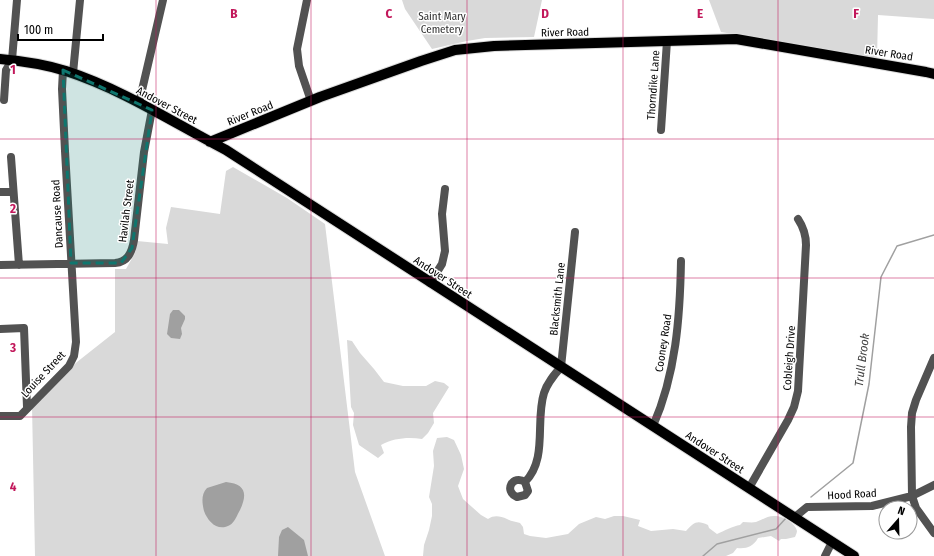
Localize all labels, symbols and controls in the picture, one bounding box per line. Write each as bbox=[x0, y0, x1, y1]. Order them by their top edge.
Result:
text: B bbox=[230, 6, 238, 21]
text: C bbox=[386, 6, 393, 21]
text: D bbox=[541, 6, 549, 21]
text: E bbox=[697, 6, 703, 21]
text: F bbox=[853, 6, 859, 21]
park label: Saint Mary Cemetery bbox=[418, 10, 466, 36]
scale bar bbox=[18, 16, 103, 42]
text: 100 m bbox=[24, 23, 53, 37]
street label: River Road bbox=[541, 26, 589, 39]
street label: River Road bbox=[864, 43, 914, 64]
street label: Thorndike Lane bbox=[645, 50, 662, 120]
text: 1 bbox=[10, 62, 16, 77]
street label: Andover Street bbox=[134, 84, 200, 127]
street label: River Road bbox=[225, 98, 275, 129]
street label: Havilah Street bbox=[116, 178, 137, 243]
street label: Dancause Road bbox=[49, 179, 66, 249]
text: 2 bbox=[9, 201, 16, 216]
street label: Andover Street bbox=[411, 254, 475, 301]
street label: Blacksmith Lane bbox=[547, 262, 568, 336]
street label: Cooney Road bbox=[653, 313, 674, 373]
street label: Cobleigh Drive bbox=[781, 325, 798, 391]
water label: Trull Brook bbox=[852, 333, 872, 387]
text: 3 bbox=[9, 340, 16, 355]
street label: Louise Street bbox=[19, 348, 68, 400]
street label: Andover Street bbox=[683, 429, 747, 476]
text: 4 bbox=[10, 479, 17, 494]
street label: Hood Road bbox=[827, 487, 877, 502]
north arrow bbox=[878, 500, 918, 540]
text: N bbox=[896, 504, 907, 518]

